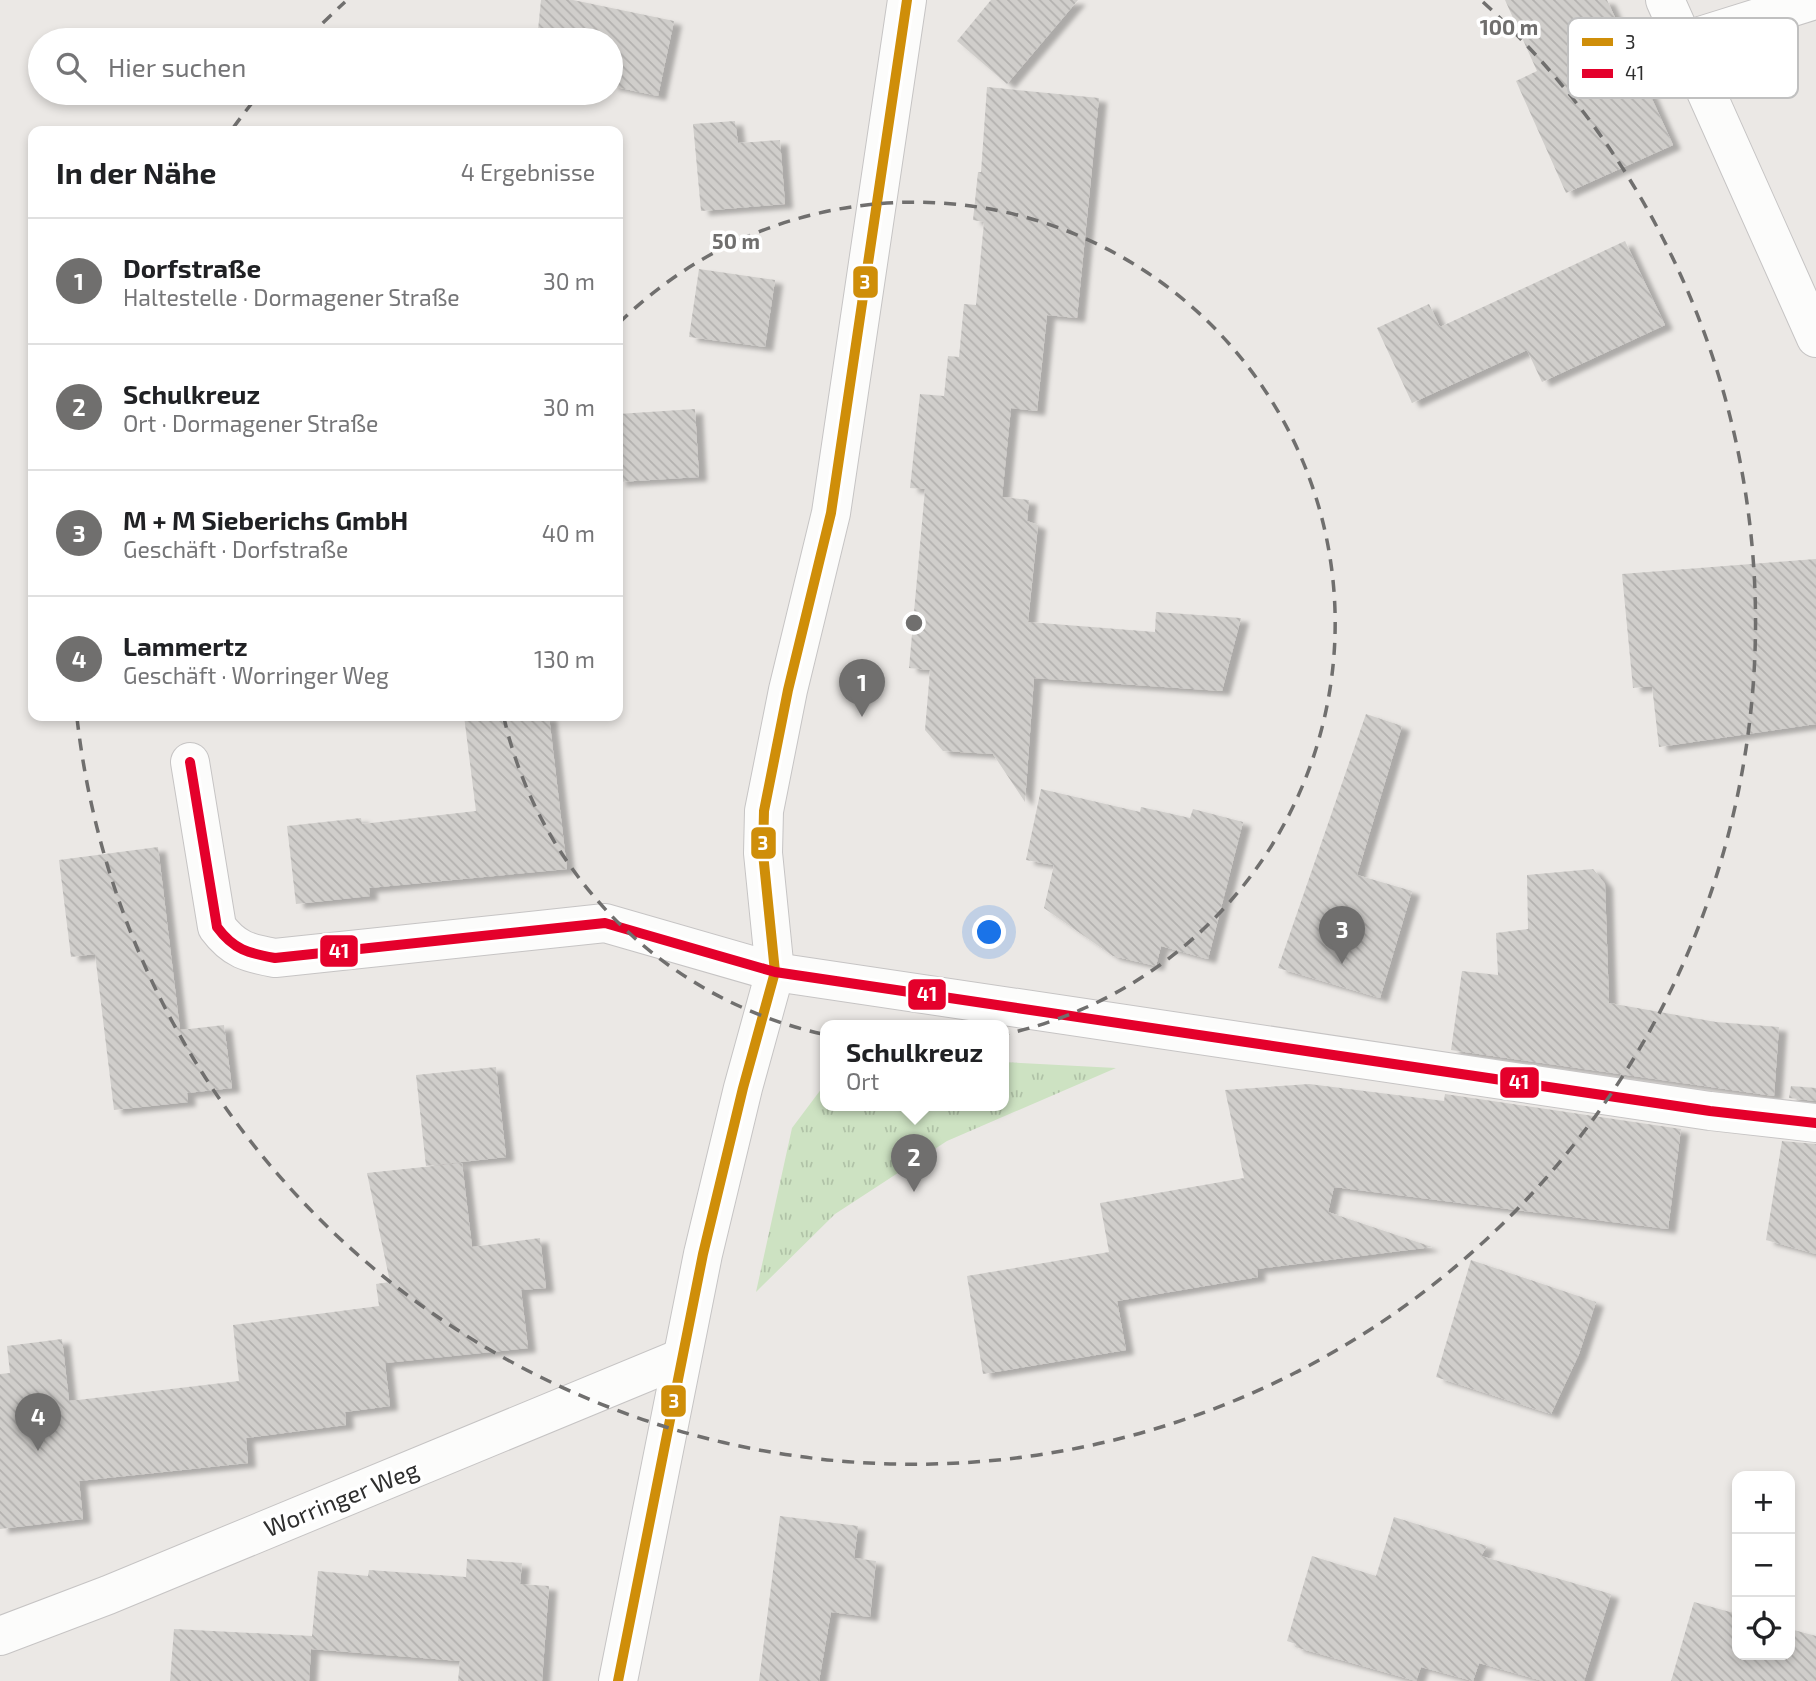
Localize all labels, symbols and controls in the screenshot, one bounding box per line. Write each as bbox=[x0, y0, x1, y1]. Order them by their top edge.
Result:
text: 100 m bbox=[1480, 14, 1538, 39]
legend bbox=[1568, 18, 1798, 98]
search box bbox=[28, 28, 623, 105]
text: 3 bbox=[1625, 30, 1636, 53]
icon: search bbox=[52, 48, 90, 86]
text: Hier suchen bbox=[108, 51, 246, 82]
text: 41 bbox=[1625, 61, 1644, 84]
text: In der Nähe bbox=[56, 154, 217, 190]
text: 4 Ergebnisse bbox=[461, 158, 595, 186]
text: 50 m bbox=[712, 228, 760, 253]
text: Dorfstraße bbox=[123, 252, 261, 283]
line badge: 3 bbox=[852, 265, 879, 299]
text: 1 bbox=[74, 267, 84, 295]
text: 30 m bbox=[543, 267, 595, 295]
text: 3 bbox=[860, 270, 870, 293]
text: Haltestelle · Dormagener Straße bbox=[123, 283, 460, 311]
text: Schulkreuz bbox=[123, 378, 260, 409]
text: 2 bbox=[72, 393, 86, 421]
text: 30 m bbox=[543, 393, 595, 421]
text: Ort · Dormagener Straße bbox=[123, 409, 378, 437]
text: M + M Sieberichs GmbH bbox=[123, 504, 408, 535]
text: 3 bbox=[72, 519, 86, 547]
text: 40 m bbox=[542, 519, 595, 547]
text: Geschäft · Dorfstraße bbox=[123, 535, 348, 563]
centre of rings bbox=[902, 611, 926, 635]
text: Lammertz bbox=[123, 630, 248, 661]
text: 4 bbox=[72, 645, 86, 673]
text: 130 m bbox=[534, 645, 595, 673]
pin: 1 bbox=[839, 659, 885, 717]
text: Geschäft · Worringer Weg bbox=[123, 661, 389, 689]
line badge: 3 bbox=[750, 826, 777, 860]
text: 3 bbox=[758, 831, 768, 854]
pin: 3 bbox=[1319, 906, 1365, 964]
your location bbox=[972, 915, 1006, 949]
line badge: 41 bbox=[319, 934, 359, 968]
text: 41 bbox=[329, 939, 349, 962]
line badge: 41 bbox=[907, 978, 947, 1011]
text: 41 bbox=[917, 982, 937, 1005]
popup bbox=[820, 1020, 1009, 1111]
text: Schulkreuz bbox=[846, 1036, 983, 1067]
line badge: 41 bbox=[1499, 1066, 1540, 1099]
text: Ort bbox=[846, 1067, 879, 1095]
text: 41 bbox=[1509, 1070, 1529, 1093]
pin: 2 bbox=[891, 1134, 937, 1192]
line badge: 3 bbox=[660, 1384, 687, 1418]
text: 3 bbox=[669, 1389, 679, 1412]
pin: 4 bbox=[15, 1393, 61, 1451]
street label: Worringer Weg bbox=[260, 1454, 422, 1542]
map controls bbox=[1732, 1471, 1795, 1660]
button: + bbox=[1732, 1471, 1795, 1534]
button: − bbox=[1732, 1534, 1795, 1597]
button: locate bbox=[1732, 1597, 1795, 1660]

